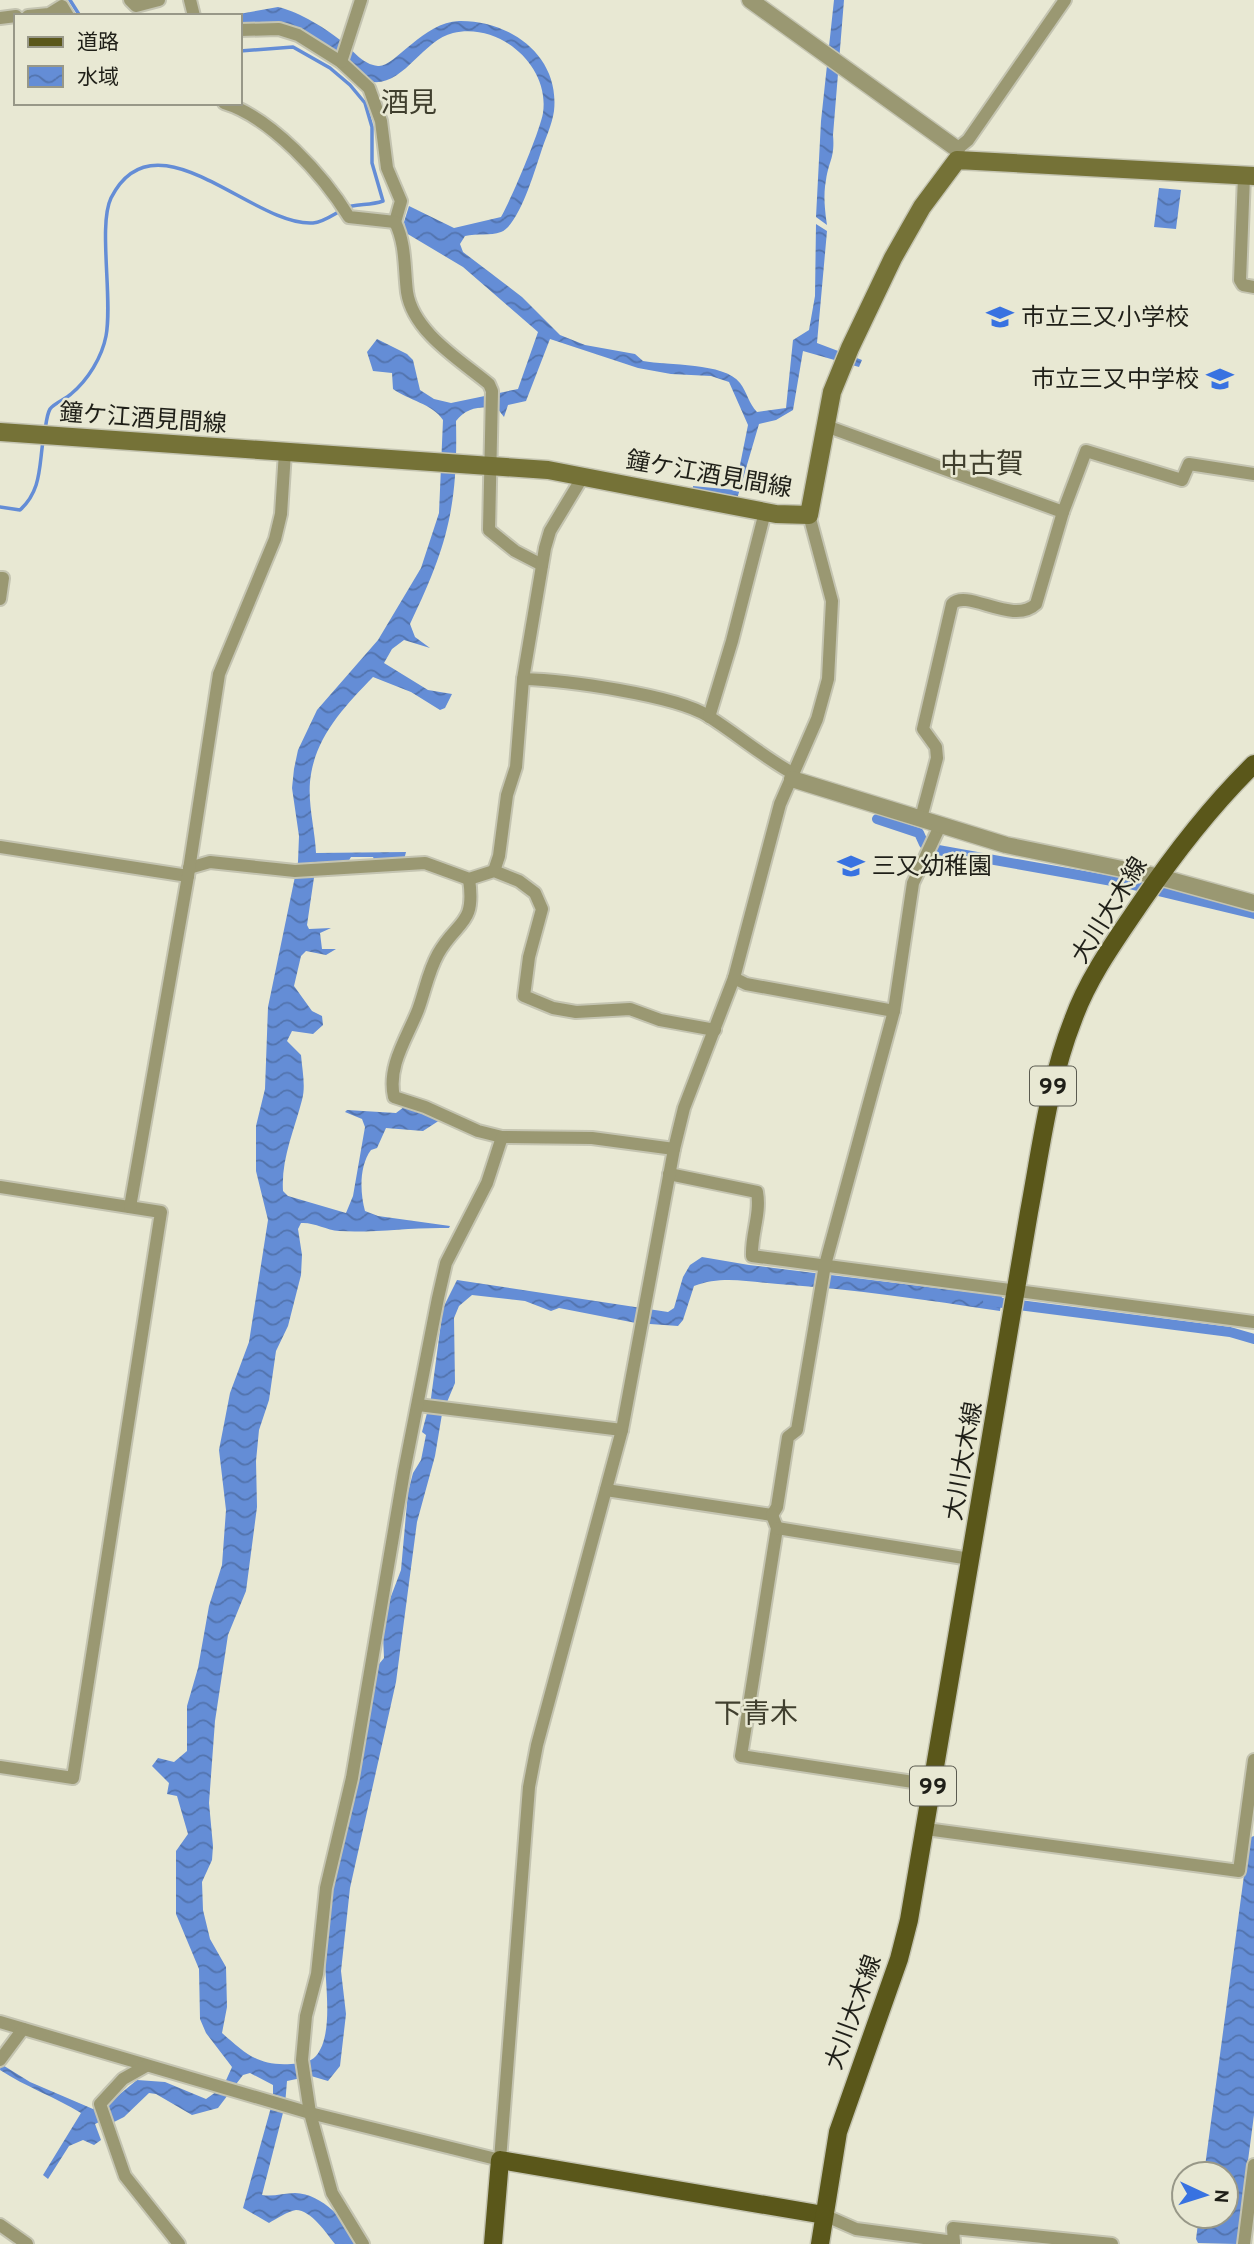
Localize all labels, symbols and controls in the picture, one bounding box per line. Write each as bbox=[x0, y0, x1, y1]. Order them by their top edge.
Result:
legend bbox=[14, 14, 242, 105]
text: 道路 bbox=[77, 30, 119, 57]
text: 水域 bbox=[77, 65, 119, 92]
district label: 酒見 bbox=[381, 87, 437, 123]
school or university icon: 市立三又小学校 bbox=[985, 302, 1015, 332]
place label: 市立三又小学校 bbox=[1021, 304, 1189, 334]
school or university icon: 市立三又中学校 bbox=[1205, 364, 1235, 394]
place label: 市立三又中学校 bbox=[1031, 366, 1199, 396]
street label: 鐘ケ江酒見間線 bbox=[58, 399, 228, 441]
street label: 鐘ケ江酒見間線 bbox=[623, 447, 794, 505]
district label: 中古賀 bbox=[940, 448, 1024, 484]
school or university icon: 三又幼稚園 bbox=[836, 851, 866, 881]
street label: 大川大木線 bbox=[1066, 852, 1155, 970]
place label: 三又幼稚園 bbox=[872, 853, 992, 883]
road number: 99 bbox=[1030, 1066, 1076, 1106]
street label: 大川大木線 bbox=[940, 1400, 990, 1523]
district label: 下青木 bbox=[714, 1698, 798, 1734]
road number: 99 bbox=[910, 1766, 956, 1806]
street label: 大川大木線 bbox=[820, 1951, 889, 2074]
north arrow bbox=[1170, 2160, 1240, 2230]
text: N bbox=[1208, 2188, 1232, 2204]

